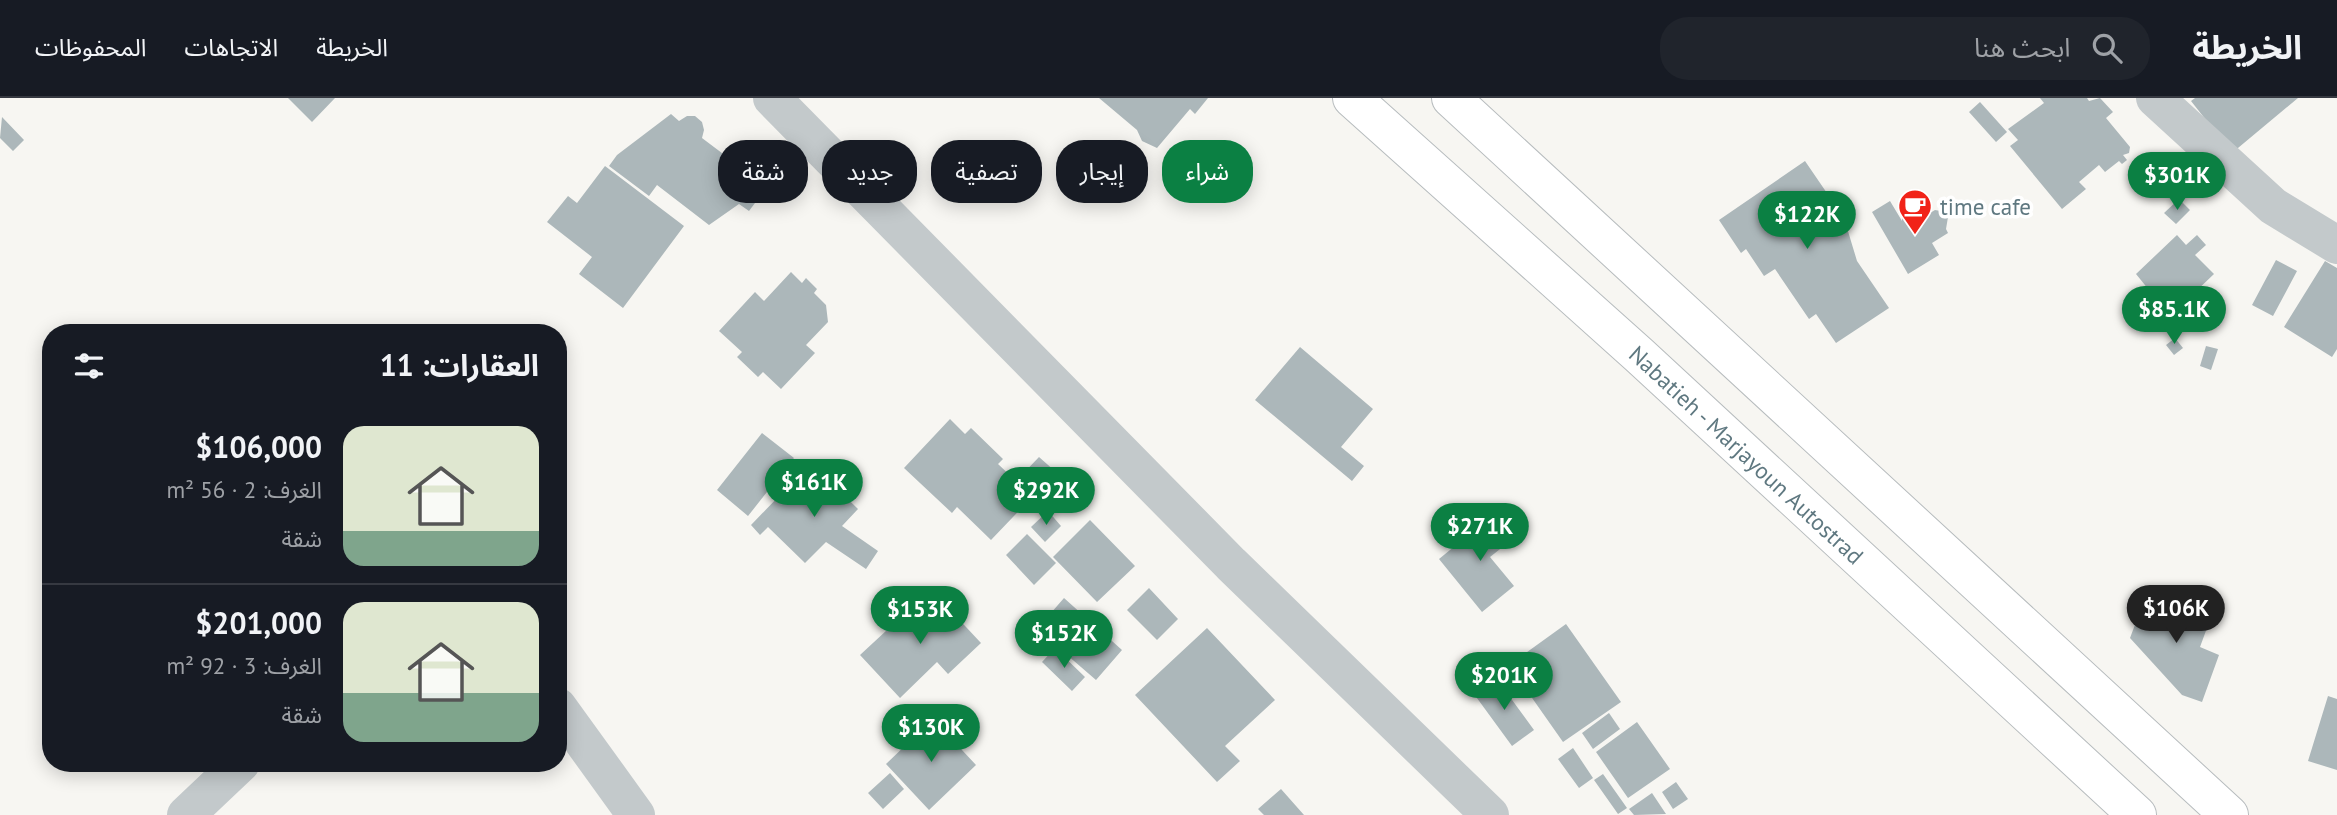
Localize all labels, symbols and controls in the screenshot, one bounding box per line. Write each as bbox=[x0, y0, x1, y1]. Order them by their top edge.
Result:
search box bbox=[1660, 17, 2150, 80]
text: الخريطة bbox=[2192, 25, 2302, 68]
icon: search bbox=[2088, 29, 2126, 67]
text: ابحث هنا bbox=[1974, 31, 2070, 64]
text: المحفوظات bbox=[35, 32, 146, 63]
text: الاتجاهات bbox=[184, 32, 278, 63]
text: الخريطة bbox=[316, 32, 388, 63]
chip: شقة bbox=[718, 140, 808, 203]
chip: جديد bbox=[822, 140, 917, 203]
chip: تصفية bbox=[931, 140, 1042, 203]
chip: إيجار bbox=[1056, 140, 1148, 203]
chip: شراء bbox=[1162, 140, 1253, 203]
pin: $301K bbox=[2128, 152, 2226, 212]
text: $301K bbox=[2144, 160, 2210, 189]
cafe icon: time cafe bbox=[1896, 187, 1934, 236]
pin: $122K bbox=[1758, 192, 1856, 251]
place label: time cafe bbox=[1940, 192, 2031, 221]
text: $122K bbox=[1774, 199, 1840, 228]
pin: $85.1K bbox=[2117, 286, 2231, 346]
text: $85.1K bbox=[2138, 294, 2210, 323]
street label: Nabatieh - Marjayoun Autostrad bbox=[1624, 339, 1870, 570]
text: العقارات: 11 bbox=[380, 345, 539, 384]
icon: filters bbox=[70, 347, 108, 385]
text: $106,000 bbox=[195, 427, 322, 466]
icon: home bbox=[399, 454, 483, 538]
pin: $161K bbox=[765, 460, 863, 519]
text: $161K bbox=[781, 467, 847, 496]
pin: $292K bbox=[997, 468, 1095, 527]
text: الغرف: 2 · 56 m² bbox=[166, 475, 322, 504]
text: $292K bbox=[1013, 475, 1079, 504]
pin: $271K bbox=[1431, 504, 1529, 563]
text: $271K bbox=[1447, 511, 1513, 540]
text: شقة bbox=[281, 524, 322, 553]
pin: $106K bbox=[2127, 586, 2225, 645]
pin: $153K bbox=[871, 587, 969, 646]
text: $106K bbox=[2143, 593, 2209, 622]
text: $153K bbox=[887, 594, 953, 623]
text: $201,000 bbox=[195, 603, 322, 642]
pin: $152K bbox=[1015, 610, 1113, 670]
text: $152K bbox=[1031, 618, 1097, 647]
icon: home bbox=[399, 630, 483, 714]
text: الغرف: 3 · 92 m² bbox=[166, 651, 322, 680]
pin: $201K bbox=[1455, 652, 1553, 712]
text: $201K bbox=[1471, 660, 1537, 689]
text: شقة bbox=[281, 700, 322, 729]
pin: $130K bbox=[882, 704, 980, 764]
text: $130K bbox=[898, 712, 964, 741]

